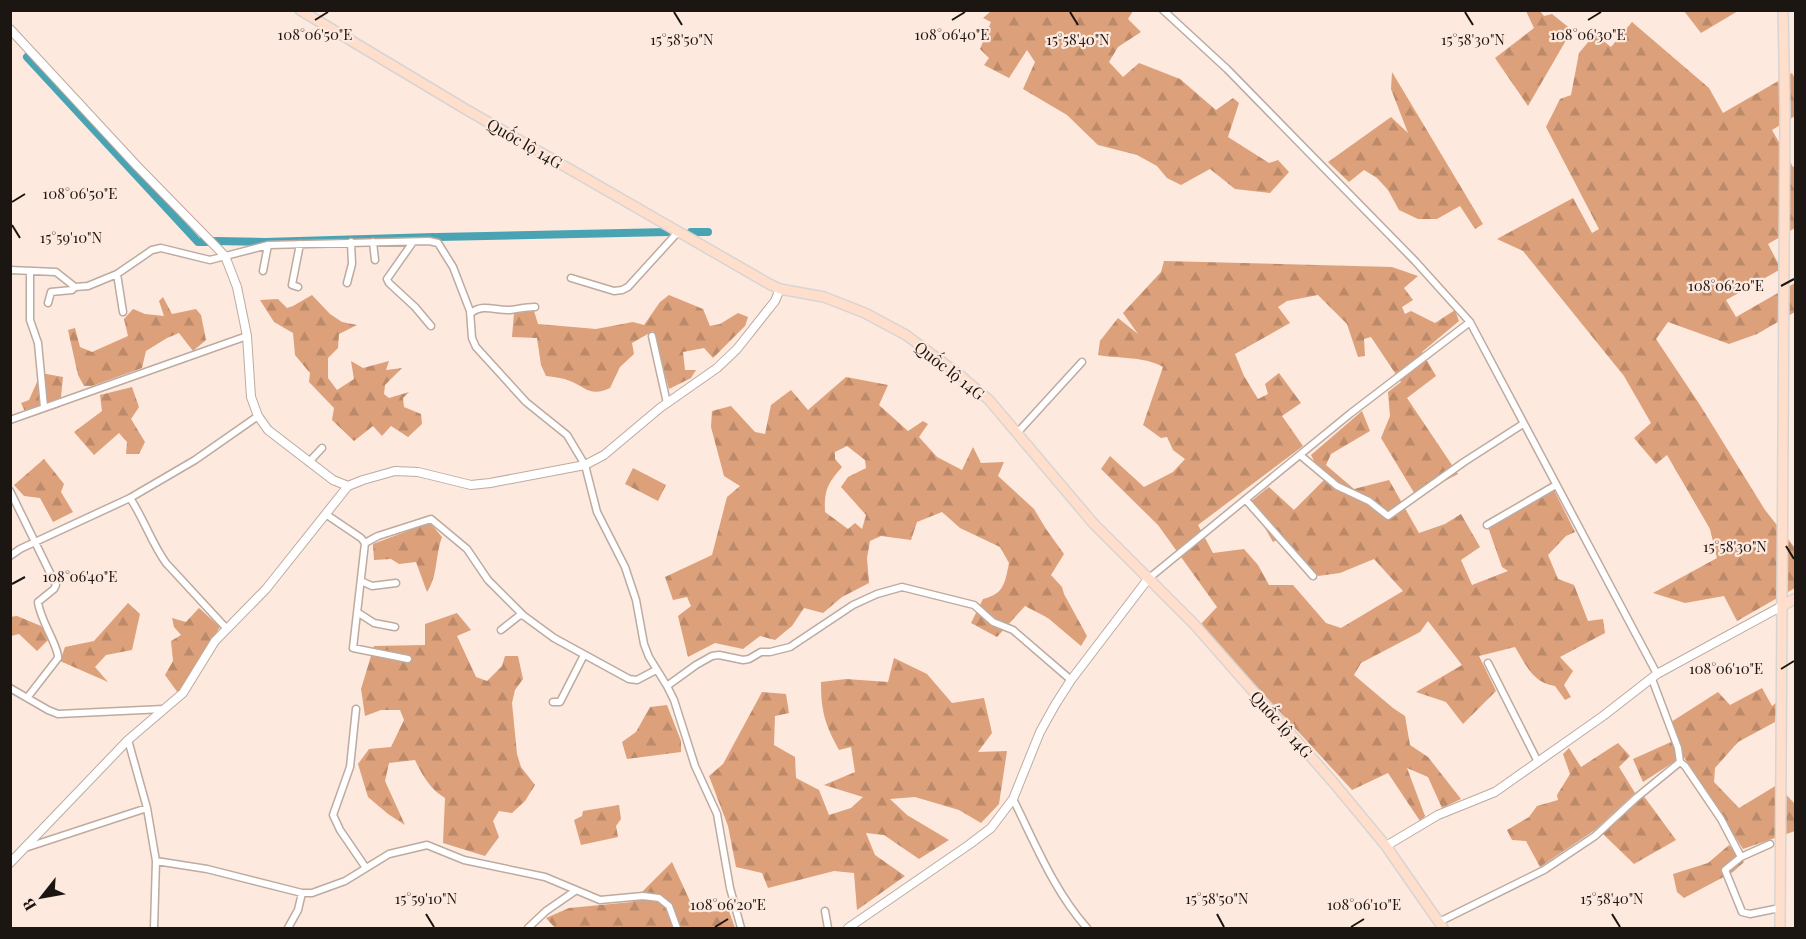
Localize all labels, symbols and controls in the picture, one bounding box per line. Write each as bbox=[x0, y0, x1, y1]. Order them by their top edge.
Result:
text: 108°06'50"E bbox=[278, 24, 352, 44]
text: 108°06'40"E bbox=[915, 24, 989, 44]
text: 108°06'30"E bbox=[1550, 24, 1626, 44]
text: 15°58'50"N bbox=[650, 29, 714, 49]
text: 15°58'40"N bbox=[1046, 29, 1110, 49]
text: 15°58'30"N bbox=[1441, 29, 1505, 49]
street label: Quốc lộ 14G bbox=[484, 111, 567, 173]
text: 108°06'50"E bbox=[43, 183, 117, 203]
text: 15°59'10"N bbox=[40, 227, 103, 247]
text: 108°06'20"E bbox=[1688, 275, 1764, 295]
street label: Quốc lộ 14G bbox=[911, 334, 991, 404]
text: 15°58'30"N bbox=[1703, 536, 1767, 556]
text: 108°06'40"E bbox=[43, 566, 117, 586]
text: 108°06'10"E bbox=[1689, 658, 1763, 678]
street label: Quốc lộ 14G bbox=[1246, 685, 1319, 762]
north arrow bbox=[12, 867, 72, 927]
text: 15°59'10"N bbox=[395, 888, 458, 908]
text: 15°58'50"N bbox=[1185, 888, 1249, 908]
text: 15°58'40"N bbox=[1580, 888, 1644, 908]
text: 108°06'20"E bbox=[690, 894, 766, 914]
text: 108°06'10"E bbox=[1327, 894, 1401, 914]
text: B bbox=[17, 895, 40, 915]

